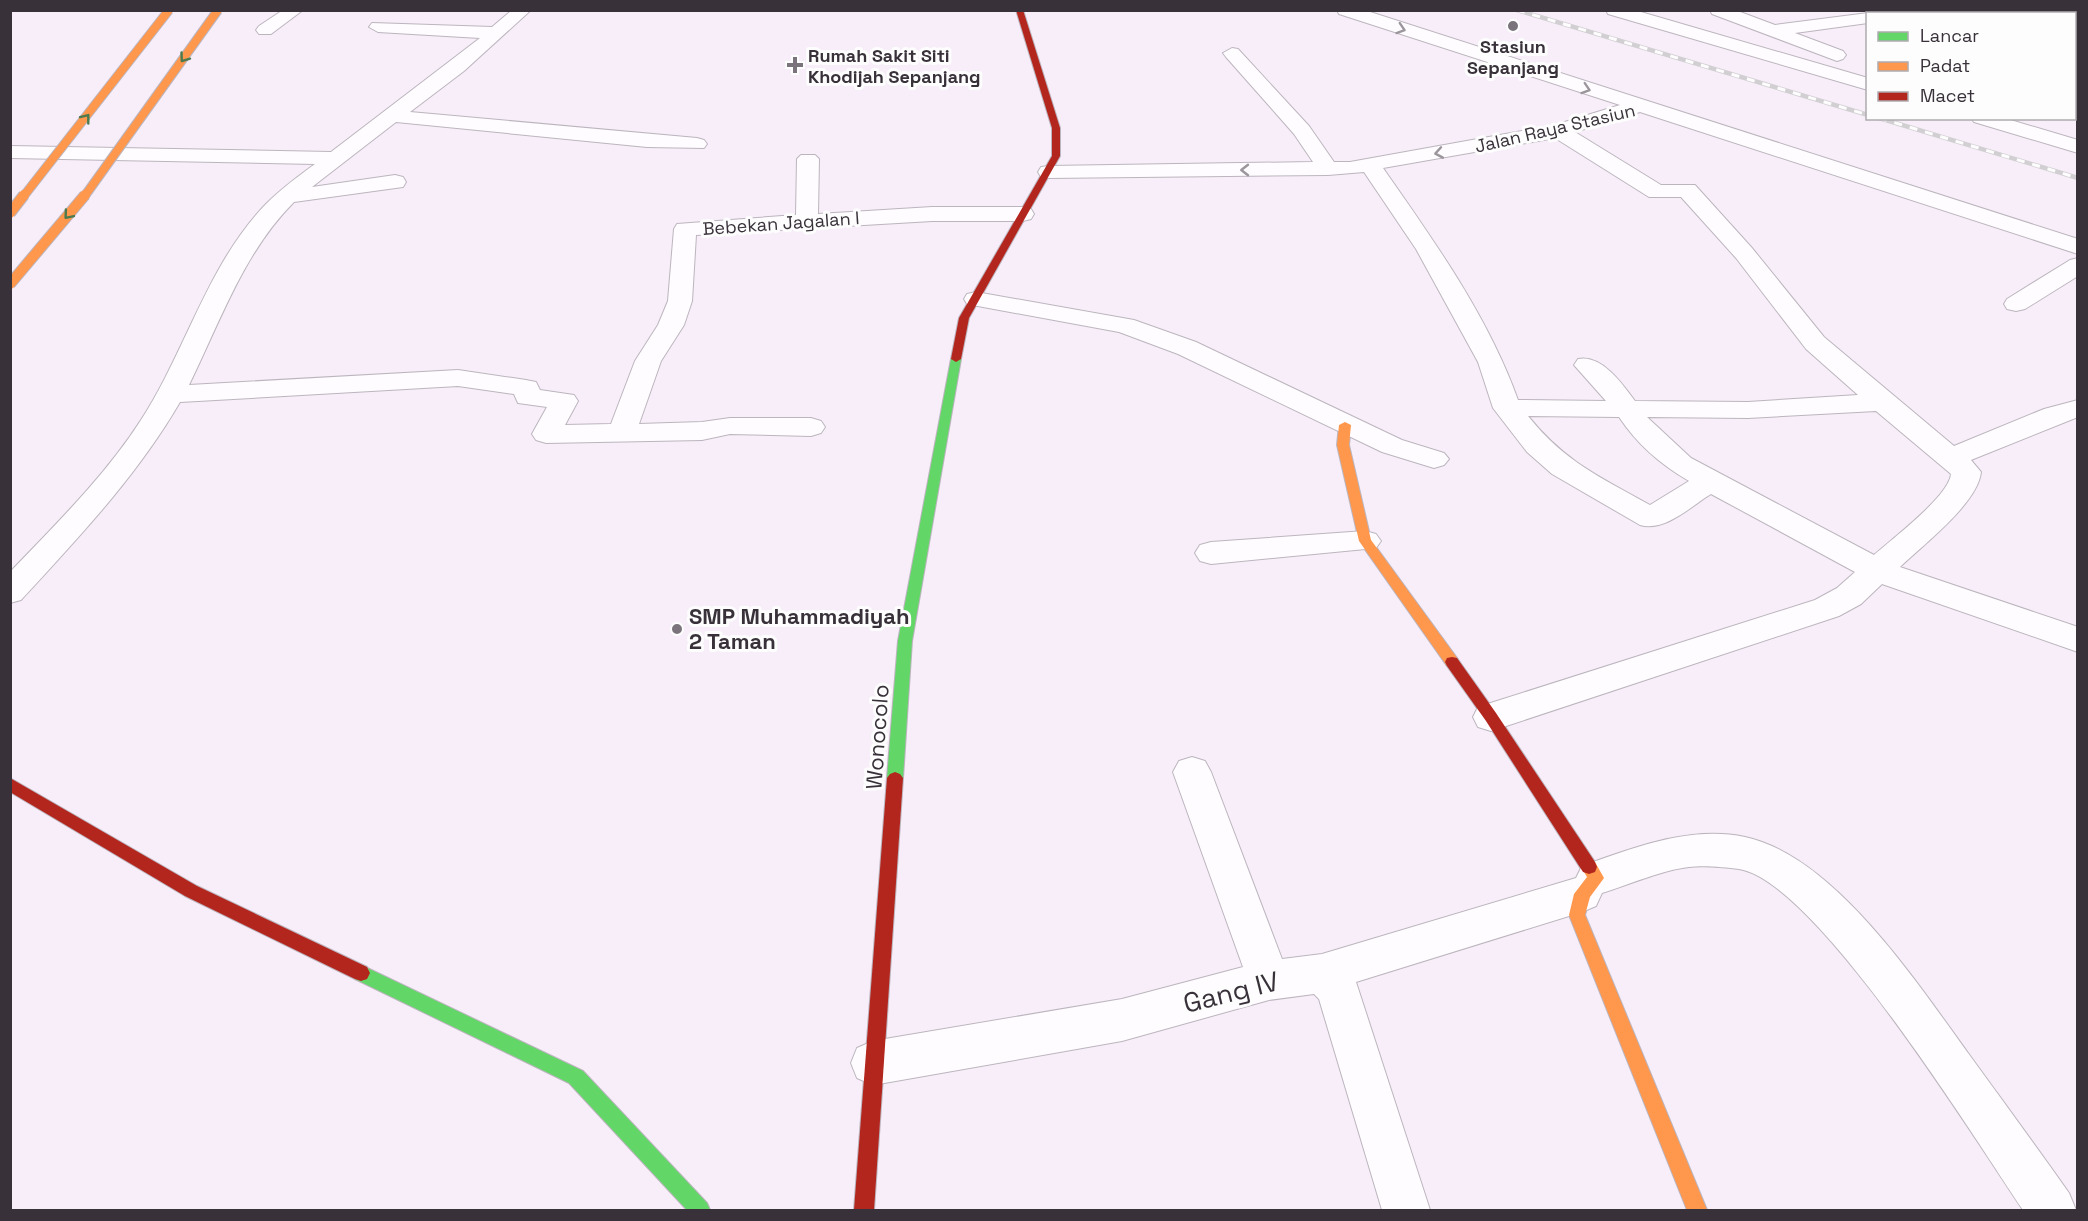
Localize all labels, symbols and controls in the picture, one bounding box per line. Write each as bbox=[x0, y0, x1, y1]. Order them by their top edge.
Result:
legend bbox=[1866, 12, 2076, 120]
marker: Stasiun Sepanjang bbox=[1506, 19, 1520, 33]
one-way arrow bbox=[1395, 21, 1406, 34]
text: Lancar bbox=[1920, 24, 1979, 47]
place label: Stasiun Sepanjang bbox=[1467, 35, 1559, 79]
place label: Rumah Sakit Siti Khodijah Sepanjang bbox=[808, 44, 981, 88]
one-way arrow bbox=[181, 52, 192, 63]
text: Padat bbox=[1920, 54, 1970, 77]
marker: Rumah Sakit Siti Khodijah Sepanjang bbox=[786, 56, 804, 74]
one-way arrow bbox=[1580, 82, 1591, 94]
text: Macet bbox=[1920, 84, 1975, 107]
street label: Jalan Raya Stasiun bbox=[1473, 98, 1637, 158]
one-way arrow bbox=[79, 114, 90, 125]
one-way arrow bbox=[1434, 146, 1444, 159]
one-way arrow bbox=[1241, 164, 1250, 176]
street label: Bebekan Jagalan I bbox=[702, 206, 860, 240]
one-way arrow bbox=[65, 208, 76, 219]
place label: SMP Muhammadiyah 2 Taman bbox=[689, 602, 910, 655]
marker: SMP Muhammadiyah 2 Taman bbox=[670, 622, 684, 636]
street label: Wonocolo bbox=[859, 683, 895, 791]
street label: Gang IV bbox=[1179, 963, 1283, 1021]

